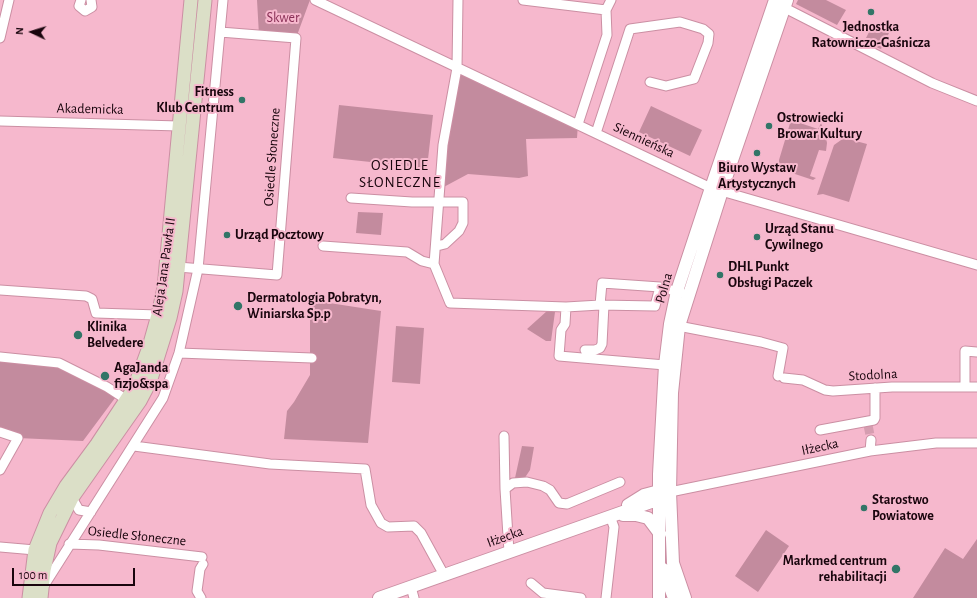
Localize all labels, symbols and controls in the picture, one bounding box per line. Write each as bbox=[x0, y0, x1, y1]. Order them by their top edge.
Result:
marker: Jednostka Ratowniczo-Gaśnicza bbox=[866, 7, 876, 17]
park label: Skwer bbox=[266, 10, 300, 26]
north arrow bbox=[12, 12, 52, 52]
place label: Jednostka Ratowniczo-Gaśnicza bbox=[812, 19, 930, 52]
text: N bbox=[14, 27, 25, 35]
place label: Fitness Klub Centrum bbox=[156, 84, 234, 116]
marker: Fitness Klub Centrum bbox=[237, 95, 247, 105]
street label: Akademicka bbox=[56, 100, 124, 118]
street label: Osiedle Słoneczne bbox=[260, 107, 284, 207]
place label: Ostrowiecki Browar Kultury bbox=[777, 110, 862, 142]
street label: Siennieńska bbox=[611, 119, 677, 161]
marker: Ostrowiecki Browar Kultury bbox=[764, 121, 774, 131]
marker: Biuro Wystaw Artystycznych bbox=[752, 148, 762, 158]
district label: OSIEDLE SŁONECZNE bbox=[359, 156, 441, 191]
place label: Biuro Wystaw Artystycznych bbox=[718, 160, 796, 192]
street label: Aleja Jana Pawła II bbox=[149, 217, 179, 317]
place label: Urząd Stanu Cywilnego bbox=[765, 221, 834, 254]
place label: Urząd Pocztowy bbox=[235, 227, 324, 243]
marker: Urząd Pocztowy bbox=[222, 230, 232, 240]
marker: Urząd Stanu Cywilnego bbox=[752, 232, 762, 242]
place label: DHL Punkt Obsługi Paczek bbox=[728, 259, 813, 292]
marker: DHL Punkt Obsługi Paczek bbox=[715, 270, 725, 280]
street label: Polna bbox=[652, 271, 676, 305]
place label: Dermatologia Pobratyn, Winiarska Sp.p bbox=[247, 290, 382, 322]
marker: Dermatologia Pobratyn, Winiarska Sp.p bbox=[232, 300, 244, 312]
place label: Klinika Belvedere bbox=[87, 319, 143, 352]
marker: Klinika Belvedere bbox=[72, 329, 84, 341]
place label: AgaJanda fizjo&spa bbox=[114, 360, 169, 392]
street label: Stodolna bbox=[848, 365, 898, 385]
marker: AgaJanda fizjo&spa bbox=[99, 370, 111, 382]
street label: Iłżecka bbox=[800, 435, 840, 459]
place label: Starostwo Powiatowe bbox=[872, 492, 934, 524]
marker: Starostwo Powiatowe bbox=[859, 503, 869, 513]
street label: Osiedle Słoneczne bbox=[87, 522, 187, 550]
street label: Iłżecka bbox=[485, 523, 525, 551]
place label: Markmed centrum rehabilitacji bbox=[783, 553, 887, 586]
scale bar bbox=[14, 560, 137, 586]
marker: Markmed centrum rehabilitacji bbox=[890, 563, 902, 575]
text: 100 m bbox=[19, 569, 47, 581]

